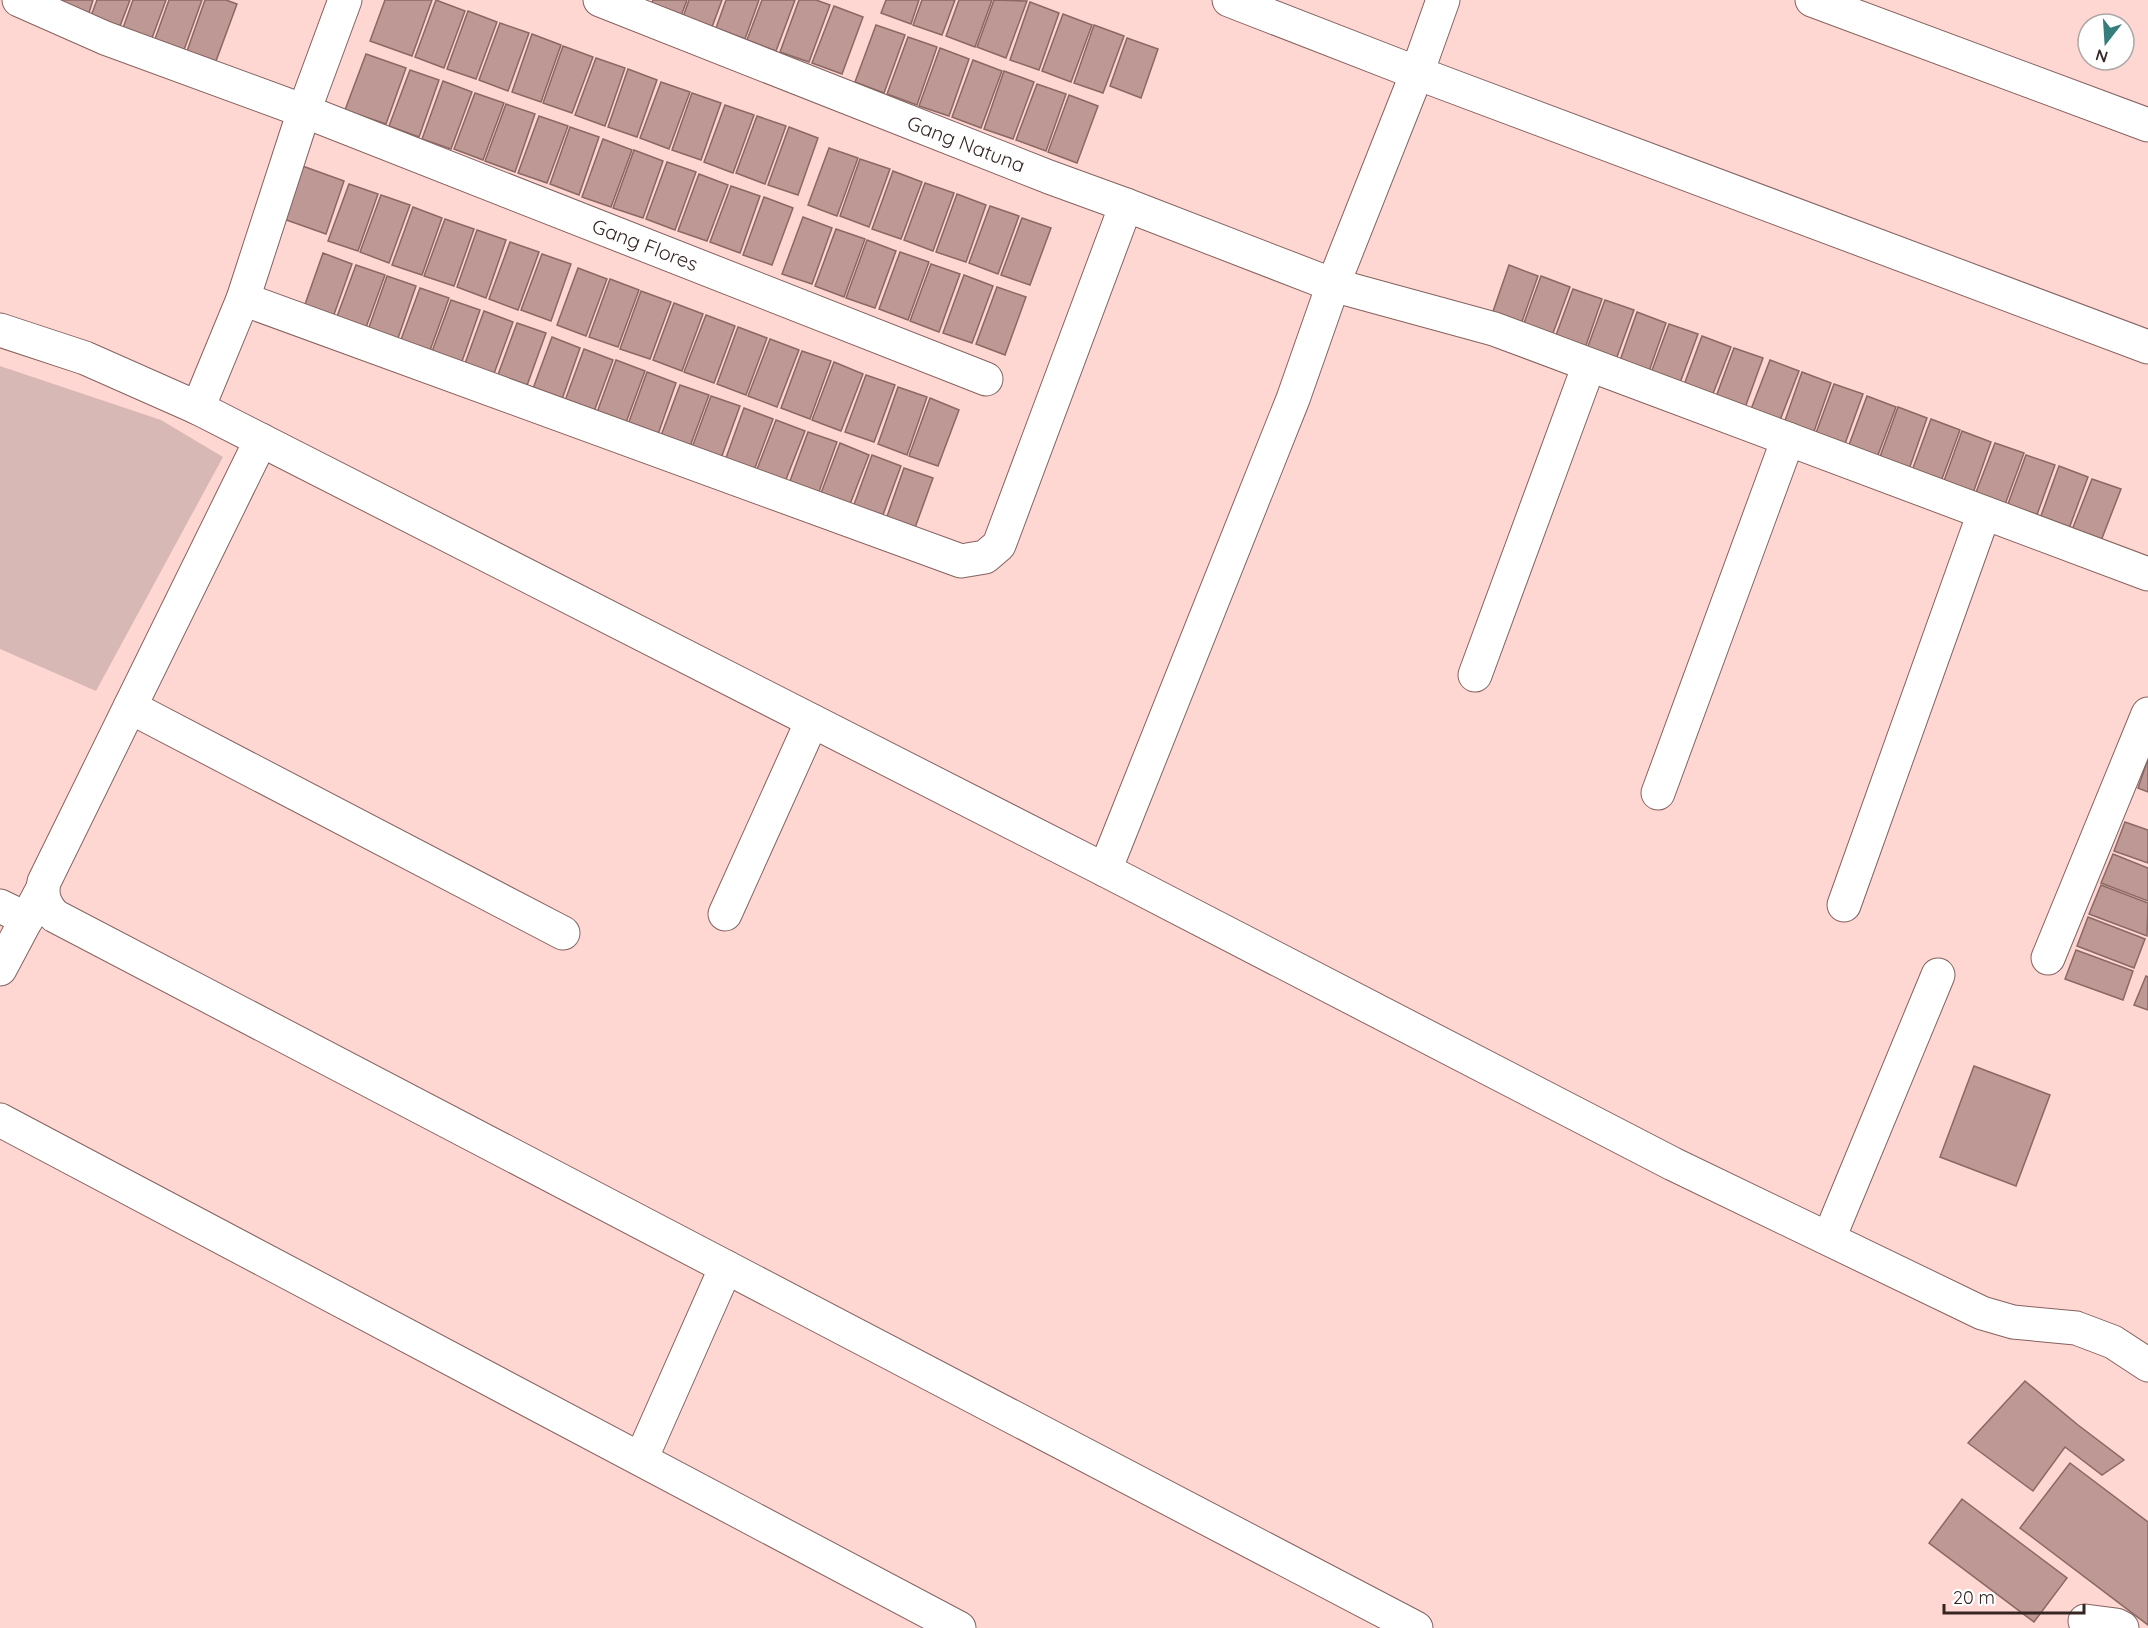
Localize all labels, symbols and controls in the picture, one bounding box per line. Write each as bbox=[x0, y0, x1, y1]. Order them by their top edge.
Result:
north arrow bbox=[2076, 12, 2136, 72]
text: N bbox=[2093, 45, 2110, 68]
street label: Gang Natuna bbox=[904, 110, 1029, 177]
street label: Gang Flores bbox=[589, 213, 702, 276]
scale bar bbox=[1944, 1577, 2084, 1615]
text: 20 m bbox=[1953, 1586, 1995, 1609]

